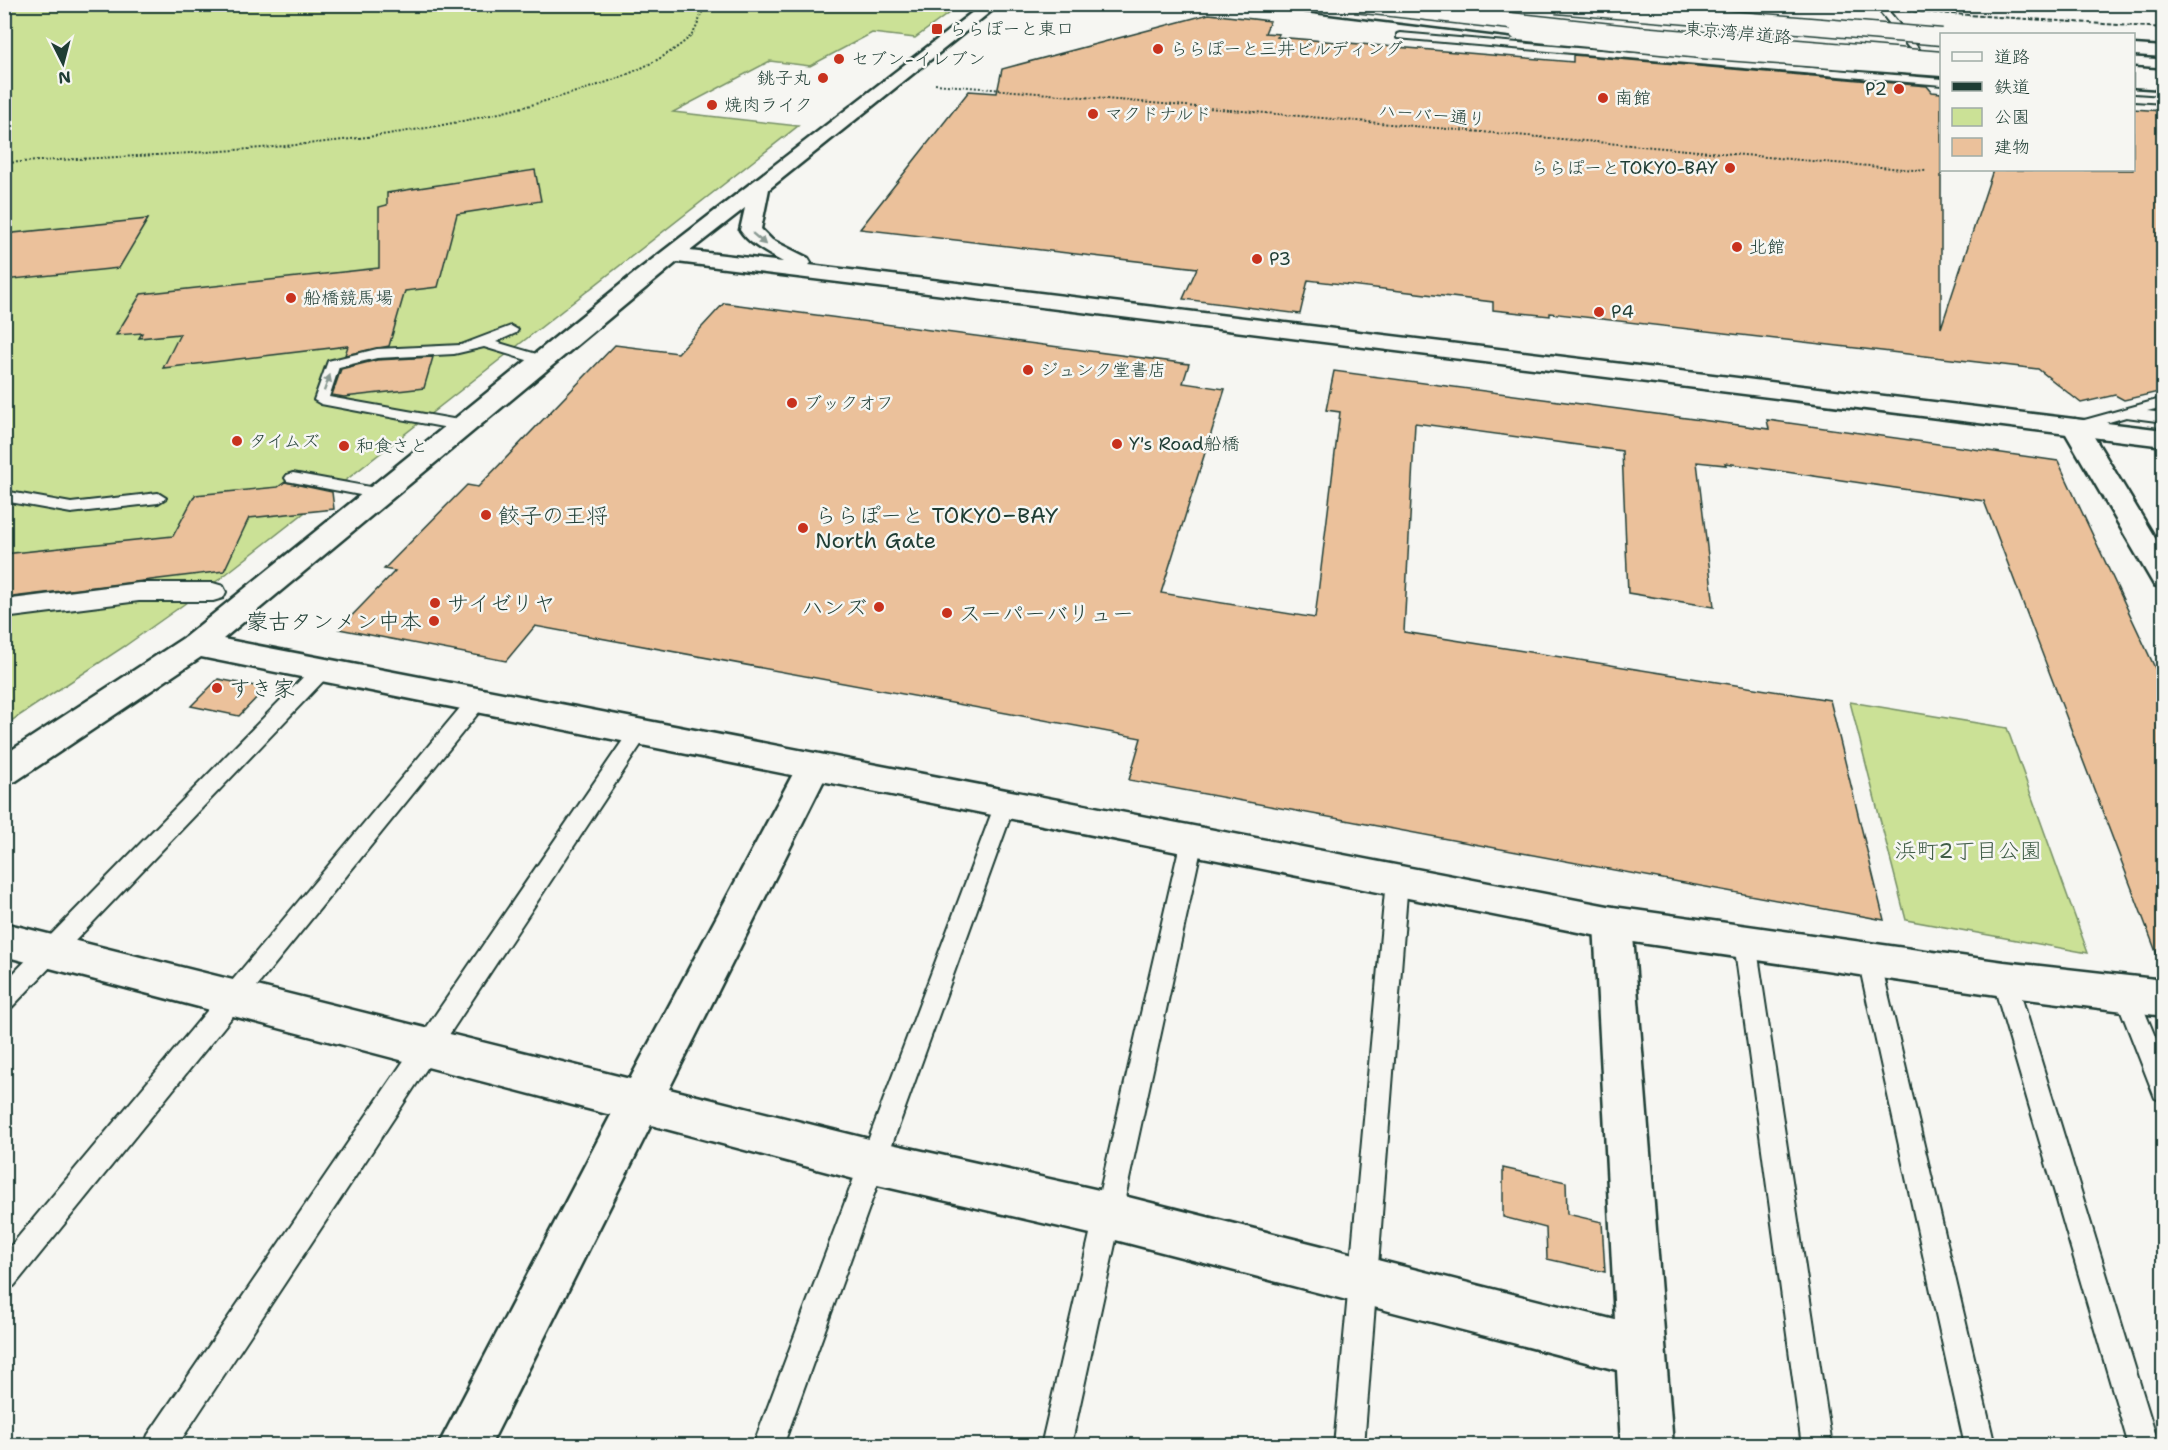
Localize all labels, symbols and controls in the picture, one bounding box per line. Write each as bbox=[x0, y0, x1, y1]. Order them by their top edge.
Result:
street label: 東京湾岸道路 bbox=[1683, 16, 1793, 50]
place label: ららぽーと東口 bbox=[949, 17, 1074, 41]
marker: ららぽーと東口 bbox=[930, 22, 944, 36]
north arrow bbox=[33, 33, 93, 93]
legend bbox=[1940, 33, 2135, 171]
place label: ららぽーと三井ビルディング bbox=[1170, 37, 1403, 61]
marker: ららぽーと三井ビルディング bbox=[1151, 42, 1165, 56]
text: 道路 bbox=[1994, 45, 2030, 69]
place label: セブン-イレブン bbox=[851, 47, 986, 71]
marker: セブン-イレブン bbox=[832, 52, 846, 66]
text: N bbox=[57, 66, 72, 89]
place label: 銚子丸 bbox=[757, 66, 811, 90]
marker: 銚子丸 bbox=[816, 71, 830, 85]
text: 鉄道 bbox=[1994, 75, 2030, 99]
place label: P2 bbox=[1865, 77, 1887, 101]
marker: P2 bbox=[1892, 82, 1906, 96]
place label: 南館 bbox=[1615, 86, 1651, 110]
marker: 南館 bbox=[1596, 91, 1610, 105]
place label: 焼肉ライク bbox=[724, 93, 813, 117]
marker: 焼肉ライク bbox=[705, 98, 719, 112]
street label: ハーバー通り bbox=[1377, 98, 1487, 132]
place label: マクドナルド bbox=[1105, 102, 1212, 126]
text: 公園 bbox=[1994, 105, 2030, 129]
marker: マクドナルド bbox=[1086, 107, 1100, 121]
text: 建物 bbox=[1994, 135, 2030, 159]
place label: ららぽーとTOKYO-BAY bbox=[1530, 156, 1718, 180]
marker: ららぽーとTOKYO-BAY bbox=[1723, 161, 1737, 175]
one-way arrow bbox=[751, 232, 767, 245]
place label: 北館 bbox=[1749, 235, 1785, 259]
marker: 北館 bbox=[1730, 240, 1744, 254]
place label: P3 bbox=[1269, 247, 1291, 271]
marker: P3 bbox=[1250, 252, 1264, 266]
place label: 船橋競馬場 bbox=[303, 286, 393, 310]
marker: 船橋競馬場 bbox=[284, 291, 298, 305]
place label: P4 bbox=[1611, 300, 1634, 324]
marker: P4 bbox=[1592, 305, 1606, 319]
place label: ジュンク堂書店 bbox=[1040, 358, 1166, 382]
marker: ジュンク堂書店 bbox=[1021, 363, 1035, 377]
one-way arrow bbox=[322, 374, 332, 392]
place label: ブックオフ bbox=[804, 391, 894, 415]
marker: ブックオフ bbox=[785, 396, 799, 410]
place label: タイムズ bbox=[249, 429, 320, 453]
place label: Y's Road船橋 bbox=[1129, 432, 1240, 456]
marker: タイムズ bbox=[230, 434, 244, 448]
place label: 和食さと bbox=[356, 434, 428, 458]
marker: Y's Road船橋 bbox=[1110, 437, 1124, 451]
marker: 和食さと bbox=[337, 439, 351, 453]
place label: 餃子の王将 bbox=[498, 501, 608, 530]
place label: ららぽーと TOKYO−BAY North Gate bbox=[815, 501, 1058, 555]
marker: 餃子の王将 bbox=[479, 508, 493, 522]
marker: ららぽーと TOKYO−BAY North Gate bbox=[796, 521, 810, 535]
place label: サイゼリヤ bbox=[447, 589, 556, 618]
place label: ハンズ bbox=[801, 593, 867, 622]
marker: サイゼリヤ bbox=[428, 596, 442, 610]
place label: スーパーバリュー bbox=[959, 599, 1134, 628]
marker: ハンズ bbox=[872, 600, 886, 614]
marker: スーパーバリュー bbox=[940, 606, 954, 620]
place label: 蒙古タンメン中本 bbox=[246, 607, 422, 636]
marker: 蒙古タンメン中本 bbox=[427, 614, 441, 628]
place label: すき家 bbox=[229, 674, 295, 703]
marker: すき家 bbox=[210, 681, 224, 695]
park label: 浜町2丁目公園 bbox=[1894, 836, 2042, 865]

